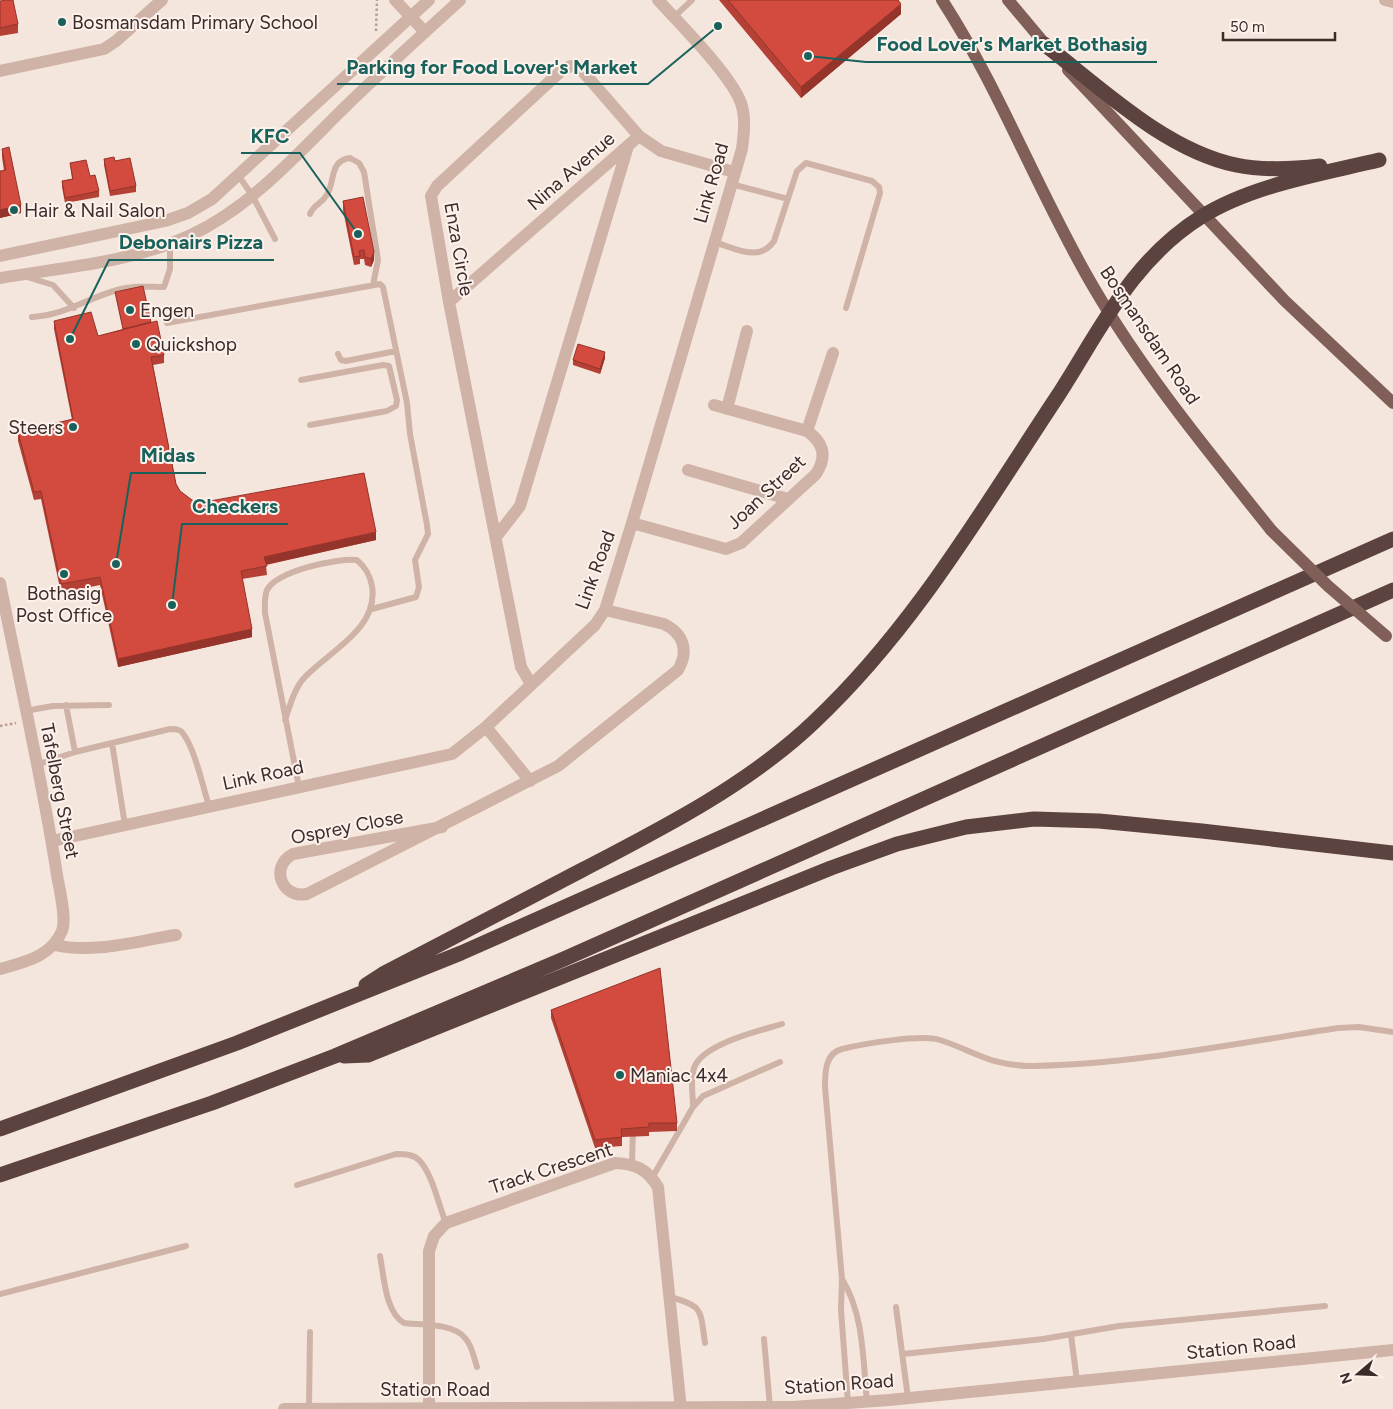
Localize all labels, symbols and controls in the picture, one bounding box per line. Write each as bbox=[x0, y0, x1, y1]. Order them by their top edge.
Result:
scale bar bbox=[1223, 10, 1336, 42]
place label: Bosmansdam Primary School bbox=[72, 11, 318, 34]
marker: Bosmansdam Primary School bbox=[56, 16, 68, 28]
text: 50 m bbox=[1230, 18, 1265, 36]
callout: Food Lover's Market Bothasig bbox=[866, 27, 1157, 62]
text: Food Lover's Market Bothasig bbox=[876, 32, 1148, 56]
callout: Parking for Food Lover's Market bbox=[337, 49, 648, 84]
text: Parking for Food Lover's Market bbox=[346, 55, 638, 79]
callout: KFC bbox=[241, 118, 300, 153]
text: KFC bbox=[251, 124, 289, 148]
street label: Nina Avenue bbox=[523, 127, 619, 215]
street label: Link Road bbox=[689, 140, 733, 226]
place label: Hair & Nail Salon bbox=[24, 199, 165, 222]
street label: Enza Circle bbox=[439, 200, 479, 298]
marker: Hair & Nail Salon bbox=[8, 204, 20, 216]
callout: Debonairs Pizza bbox=[109, 225, 274, 260]
text: Debonairs Pizza bbox=[119, 230, 263, 254]
street label: Bosmansdam Road bbox=[1095, 261, 1205, 409]
place label: Engen bbox=[140, 299, 194, 322]
marker: Engen bbox=[124, 304, 136, 316]
place label: Quickshop bbox=[146, 333, 237, 356]
marker: Quickshop bbox=[130, 338, 142, 350]
place label: Steers bbox=[8, 416, 63, 439]
marker: Steers bbox=[67, 421, 79, 433]
callout: Midas bbox=[131, 438, 206, 473]
text: Midas bbox=[141, 443, 195, 467]
street label: Joan Street bbox=[722, 450, 810, 534]
callout: Checkers bbox=[182, 489, 288, 524]
text: Checkers bbox=[192, 494, 278, 518]
street label: Link Road bbox=[570, 527, 620, 613]
marker: Bothasig Post Office bbox=[58, 568, 70, 580]
place label: Bothasig Post Office bbox=[16, 582, 112, 627]
street label: Tafelberg Street bbox=[36, 721, 84, 861]
street label: Link Road bbox=[220, 755, 306, 795]
street label: Osprey Close bbox=[289, 805, 405, 849]
place label: Maniac 4x4 bbox=[630, 1064, 728, 1087]
marker: Maniac 4x4 bbox=[614, 1069, 626, 1081]
street label: Track Crescent bbox=[487, 1137, 615, 1199]
street label: Station Road bbox=[1185, 1330, 1297, 1364]
north arrow bbox=[1333, 1349, 1383, 1399]
street label: Station Road bbox=[783, 1369, 895, 1399]
text: N bbox=[1336, 1370, 1356, 1386]
street label: Station Road bbox=[380, 1378, 490, 1401]

